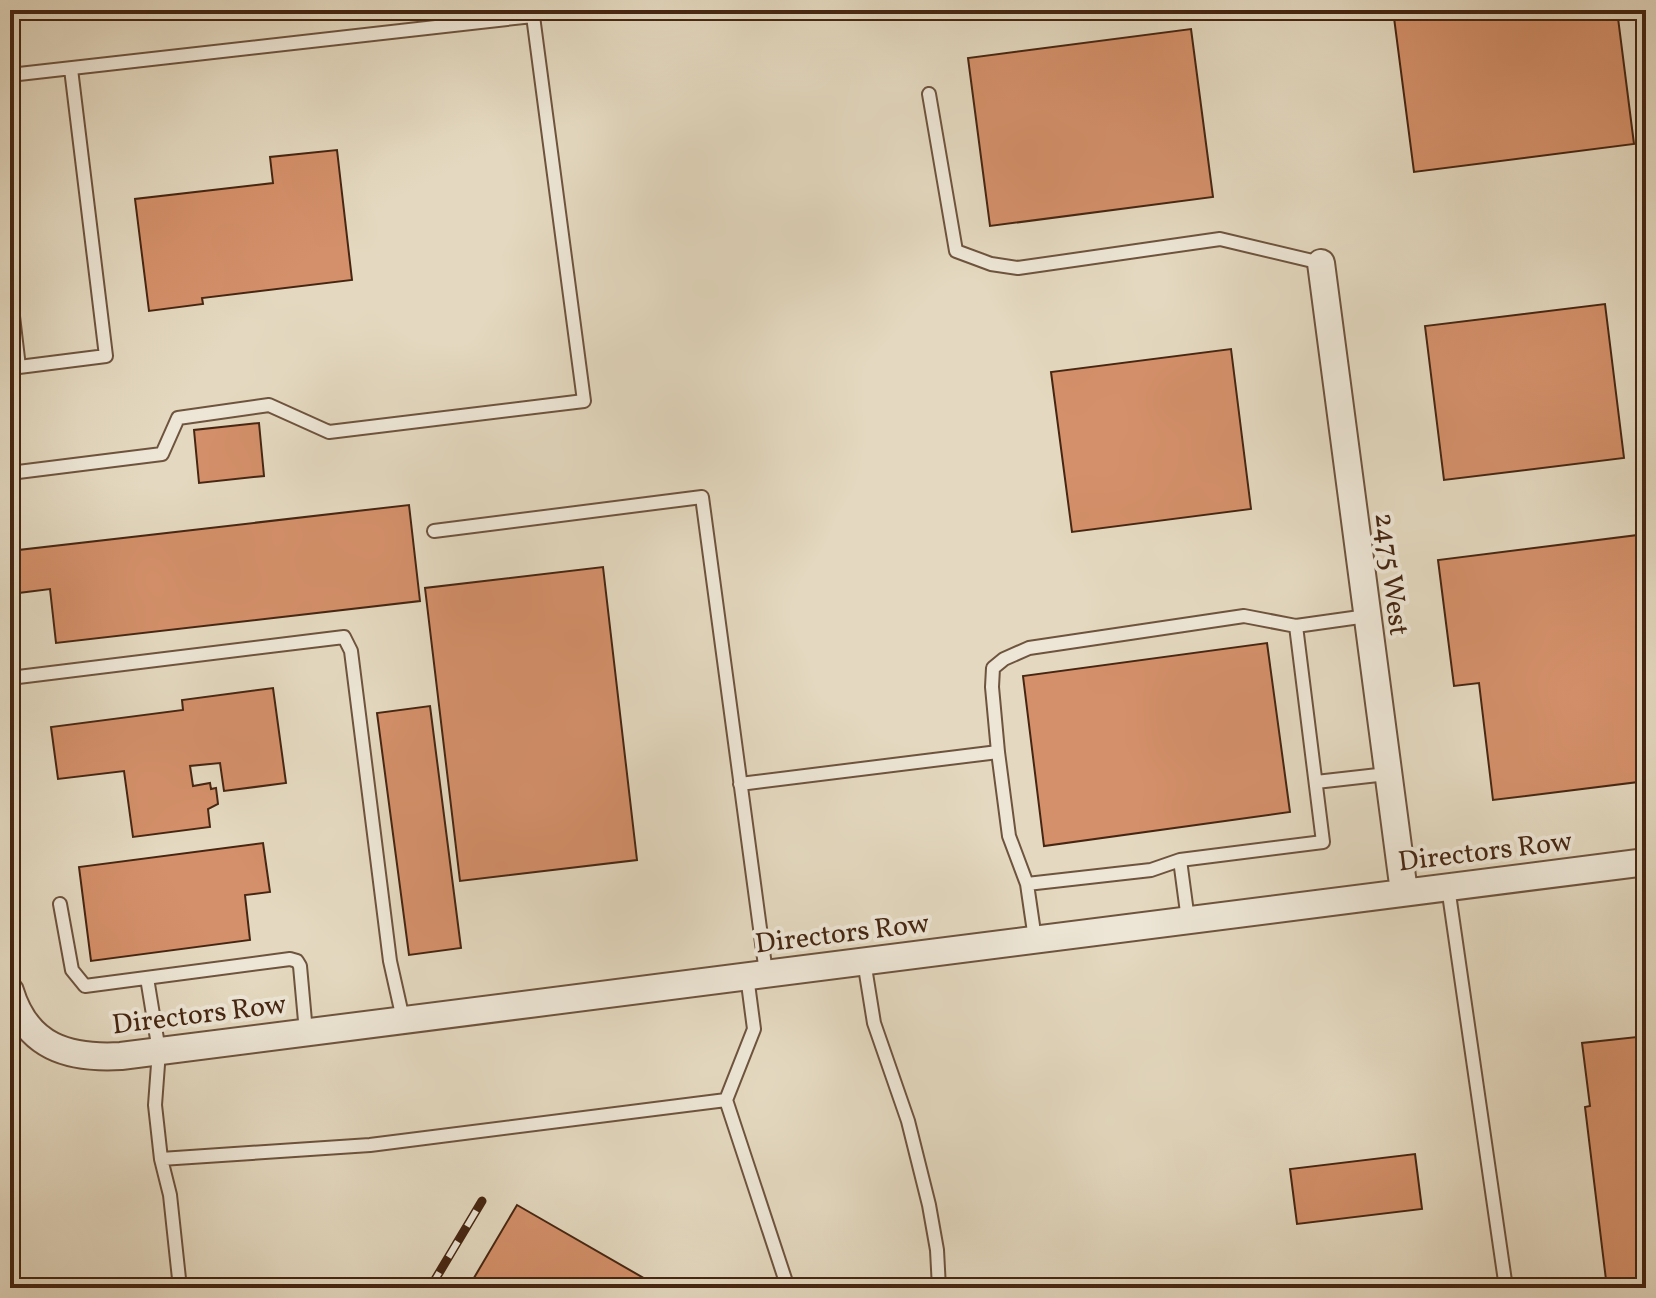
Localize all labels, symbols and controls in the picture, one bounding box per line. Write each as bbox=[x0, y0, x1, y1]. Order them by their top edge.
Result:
street label: 2475 West bbox=[1364, 511, 1417, 638]
street label: Directors Row bbox=[1396, 822, 1575, 883]
street label: Directors Row bbox=[753, 904, 932, 965]
street label: Directors Row bbox=[110, 985, 289, 1046]

